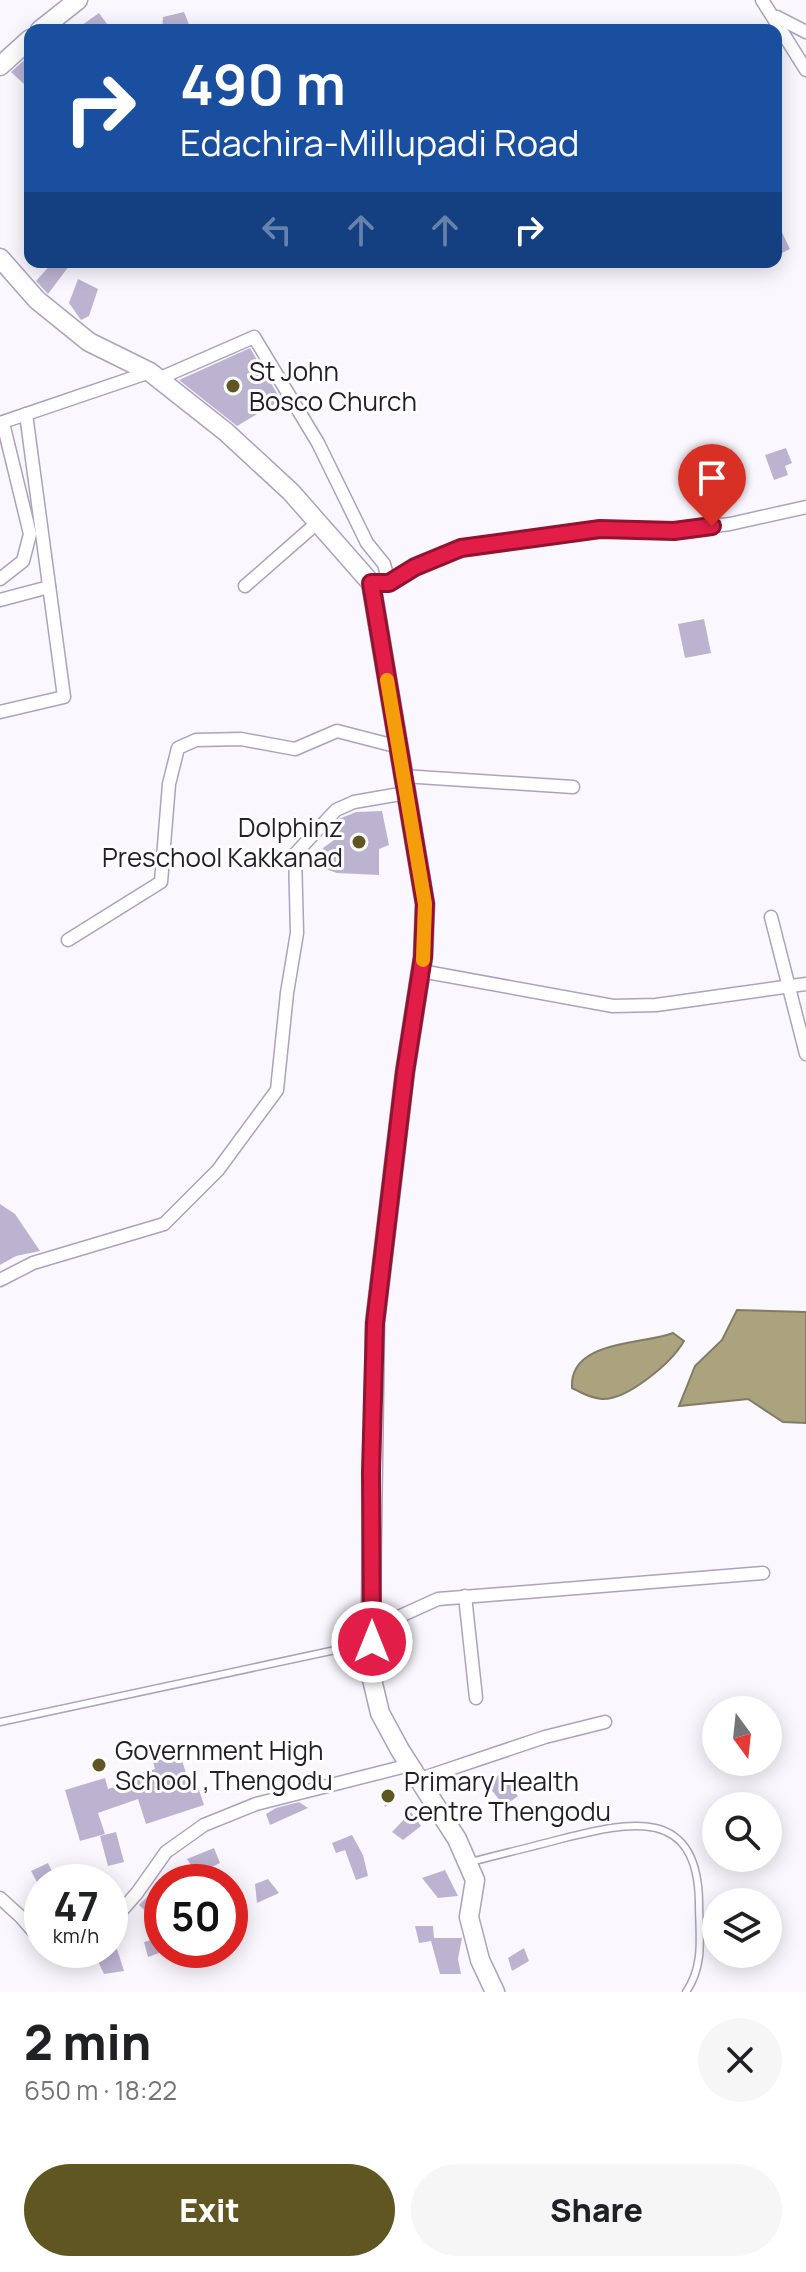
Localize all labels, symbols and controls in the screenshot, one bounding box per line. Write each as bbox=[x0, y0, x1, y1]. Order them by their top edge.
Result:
text: 490 m bbox=[180, 45, 346, 122]
icon: right bbox=[48, 56, 152, 160]
text: Edachira-Millupadi Road bbox=[180, 118, 579, 167]
icon: left bbox=[255, 208, 299, 252]
icon: ahead bbox=[339, 208, 383, 252]
icon: ahead bbox=[423, 208, 467, 252]
icon: right bbox=[507, 208, 551, 252]
place label: St John Bosco Church bbox=[249, 353, 417, 419]
marker: St John Bosco Church bbox=[224, 377, 242, 395]
pin bbox=[678, 444, 746, 526]
icon: arrive bbox=[690, 456, 734, 500]
place label: Dolphinz Preschool Kakkanad bbox=[102, 809, 343, 875]
marker: Dolphinz Preschool Kakkanad bbox=[350, 833, 368, 851]
position arrow bbox=[330, 1600, 414, 1684]
north arrow bbox=[702, 1696, 782, 1776]
map controls bbox=[702, 1696, 782, 1968]
place label: Government High School ,Thengodu bbox=[115, 1732, 333, 1798]
marker: Government High School ,Thengodu bbox=[90, 1756, 108, 1774]
place label: Primary Health centre Thengodu bbox=[404, 1763, 611, 1829]
marker: Primary Health centre Thengodu bbox=[379, 1787, 397, 1805]
button: search bbox=[702, 1792, 782, 1872]
speed limit sign: 50 bbox=[144, 1864, 248, 1968]
text: 47 bbox=[53, 1878, 99, 1933]
button: layers bbox=[702, 1888, 782, 1968]
text: km/h bbox=[53, 1922, 99, 1949]
text: 2 min bbox=[24, 2009, 151, 2074]
button: close bbox=[698, 2018, 782, 2102]
text: 650 m · 18:22 bbox=[24, 2072, 177, 2108]
button: Exit bbox=[24, 2164, 395, 2256]
button: Share bbox=[411, 2164, 782, 2256]

